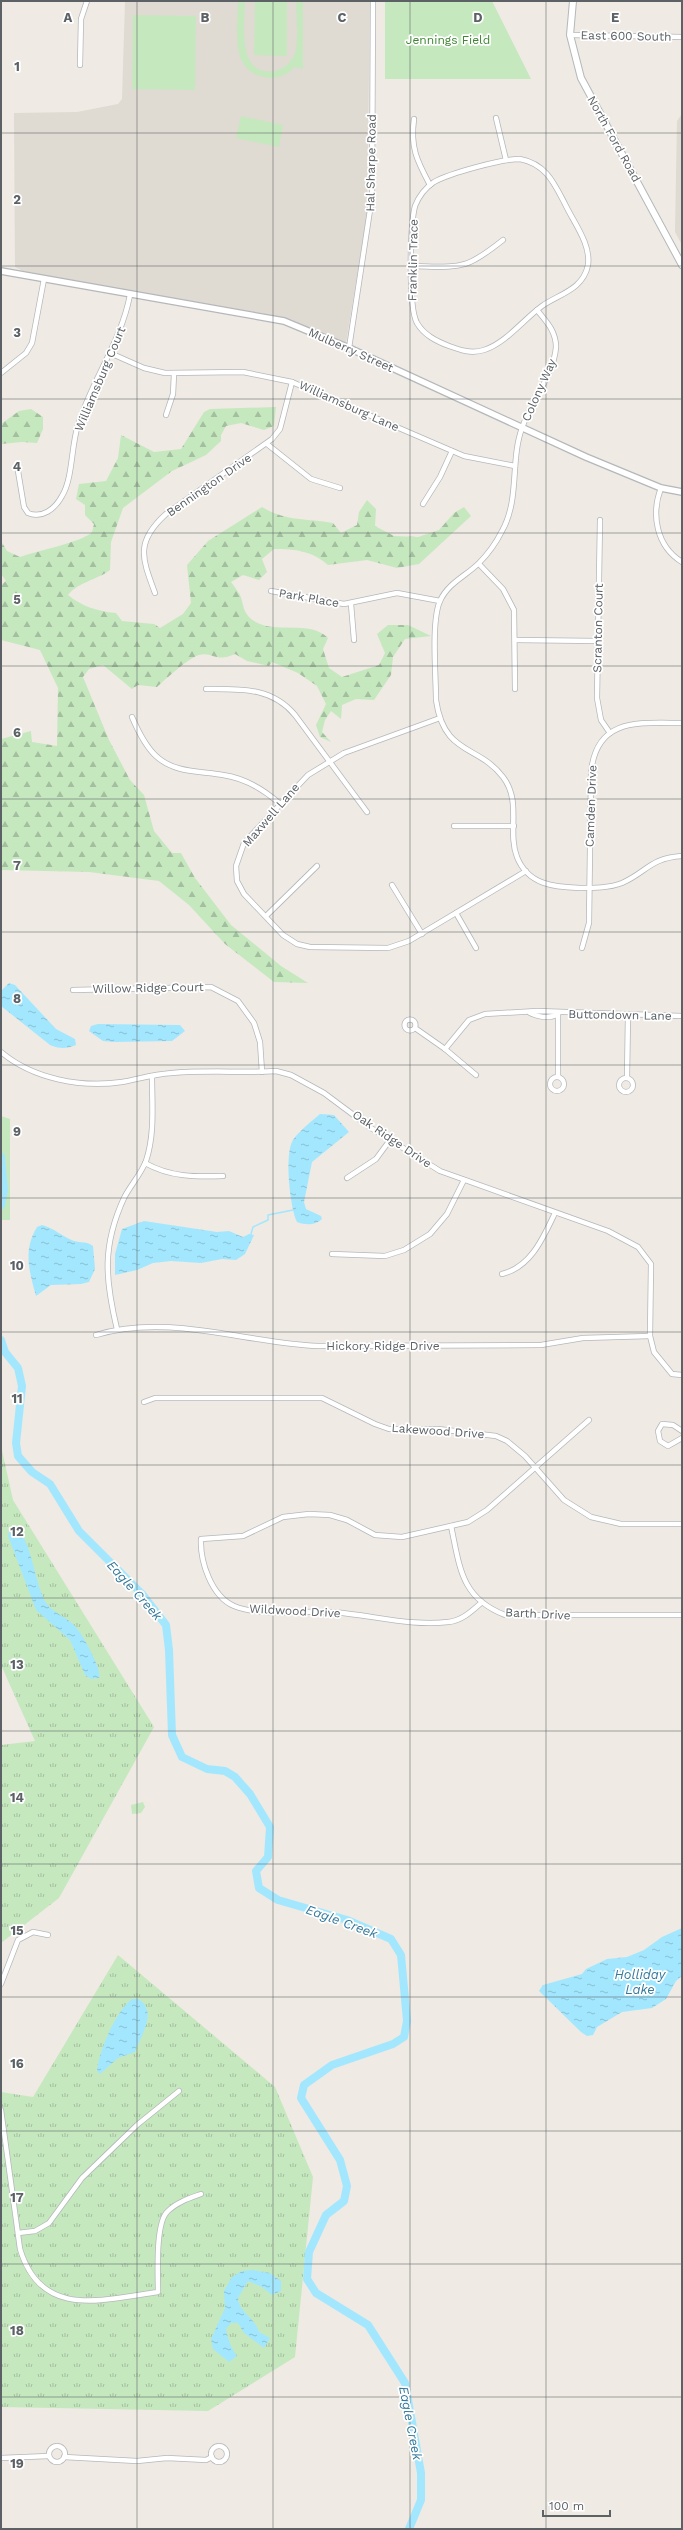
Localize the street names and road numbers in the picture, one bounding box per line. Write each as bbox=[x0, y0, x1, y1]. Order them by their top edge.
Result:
street label: East 600 South bbox=[580, 28, 672, 44]
street label: North Ford Road bbox=[584, 93, 644, 185]
street label: Hal Sharpe Road bbox=[363, 114, 379, 212]
street label: Franklin Trace bbox=[405, 219, 421, 301]
street label: Williamsburg Court bbox=[72, 325, 128, 433]
street label: Mulberry Street bbox=[306, 325, 396, 375]
street label: Colony Way bbox=[519, 356, 559, 423]
street label: Williamsburg Lane bbox=[297, 378, 401, 434]
street label: Bennington Drive bbox=[164, 450, 254, 519]
street label: Scranton Court bbox=[590, 583, 606, 673]
street label: Park Place bbox=[278, 586, 340, 610]
street label: Camden Drive bbox=[583, 765, 599, 847]
street label: Maxwell Lane bbox=[240, 780, 302, 850]
street label: Willow Ridge Court bbox=[92, 980, 204, 996]
street label: Buttondown Lane bbox=[568, 1007, 672, 1023]
street label: Oak Ridge Drive bbox=[350, 1107, 434, 1171]
street label: Hickory Ridge Drive bbox=[326, 1339, 440, 1353]
street label: Lakewood Drive bbox=[391, 1421, 485, 1441]
street label: Wildwood Drive bbox=[249, 1602, 341, 1620]
street label: Barth Drive bbox=[505, 1605, 571, 1623]

